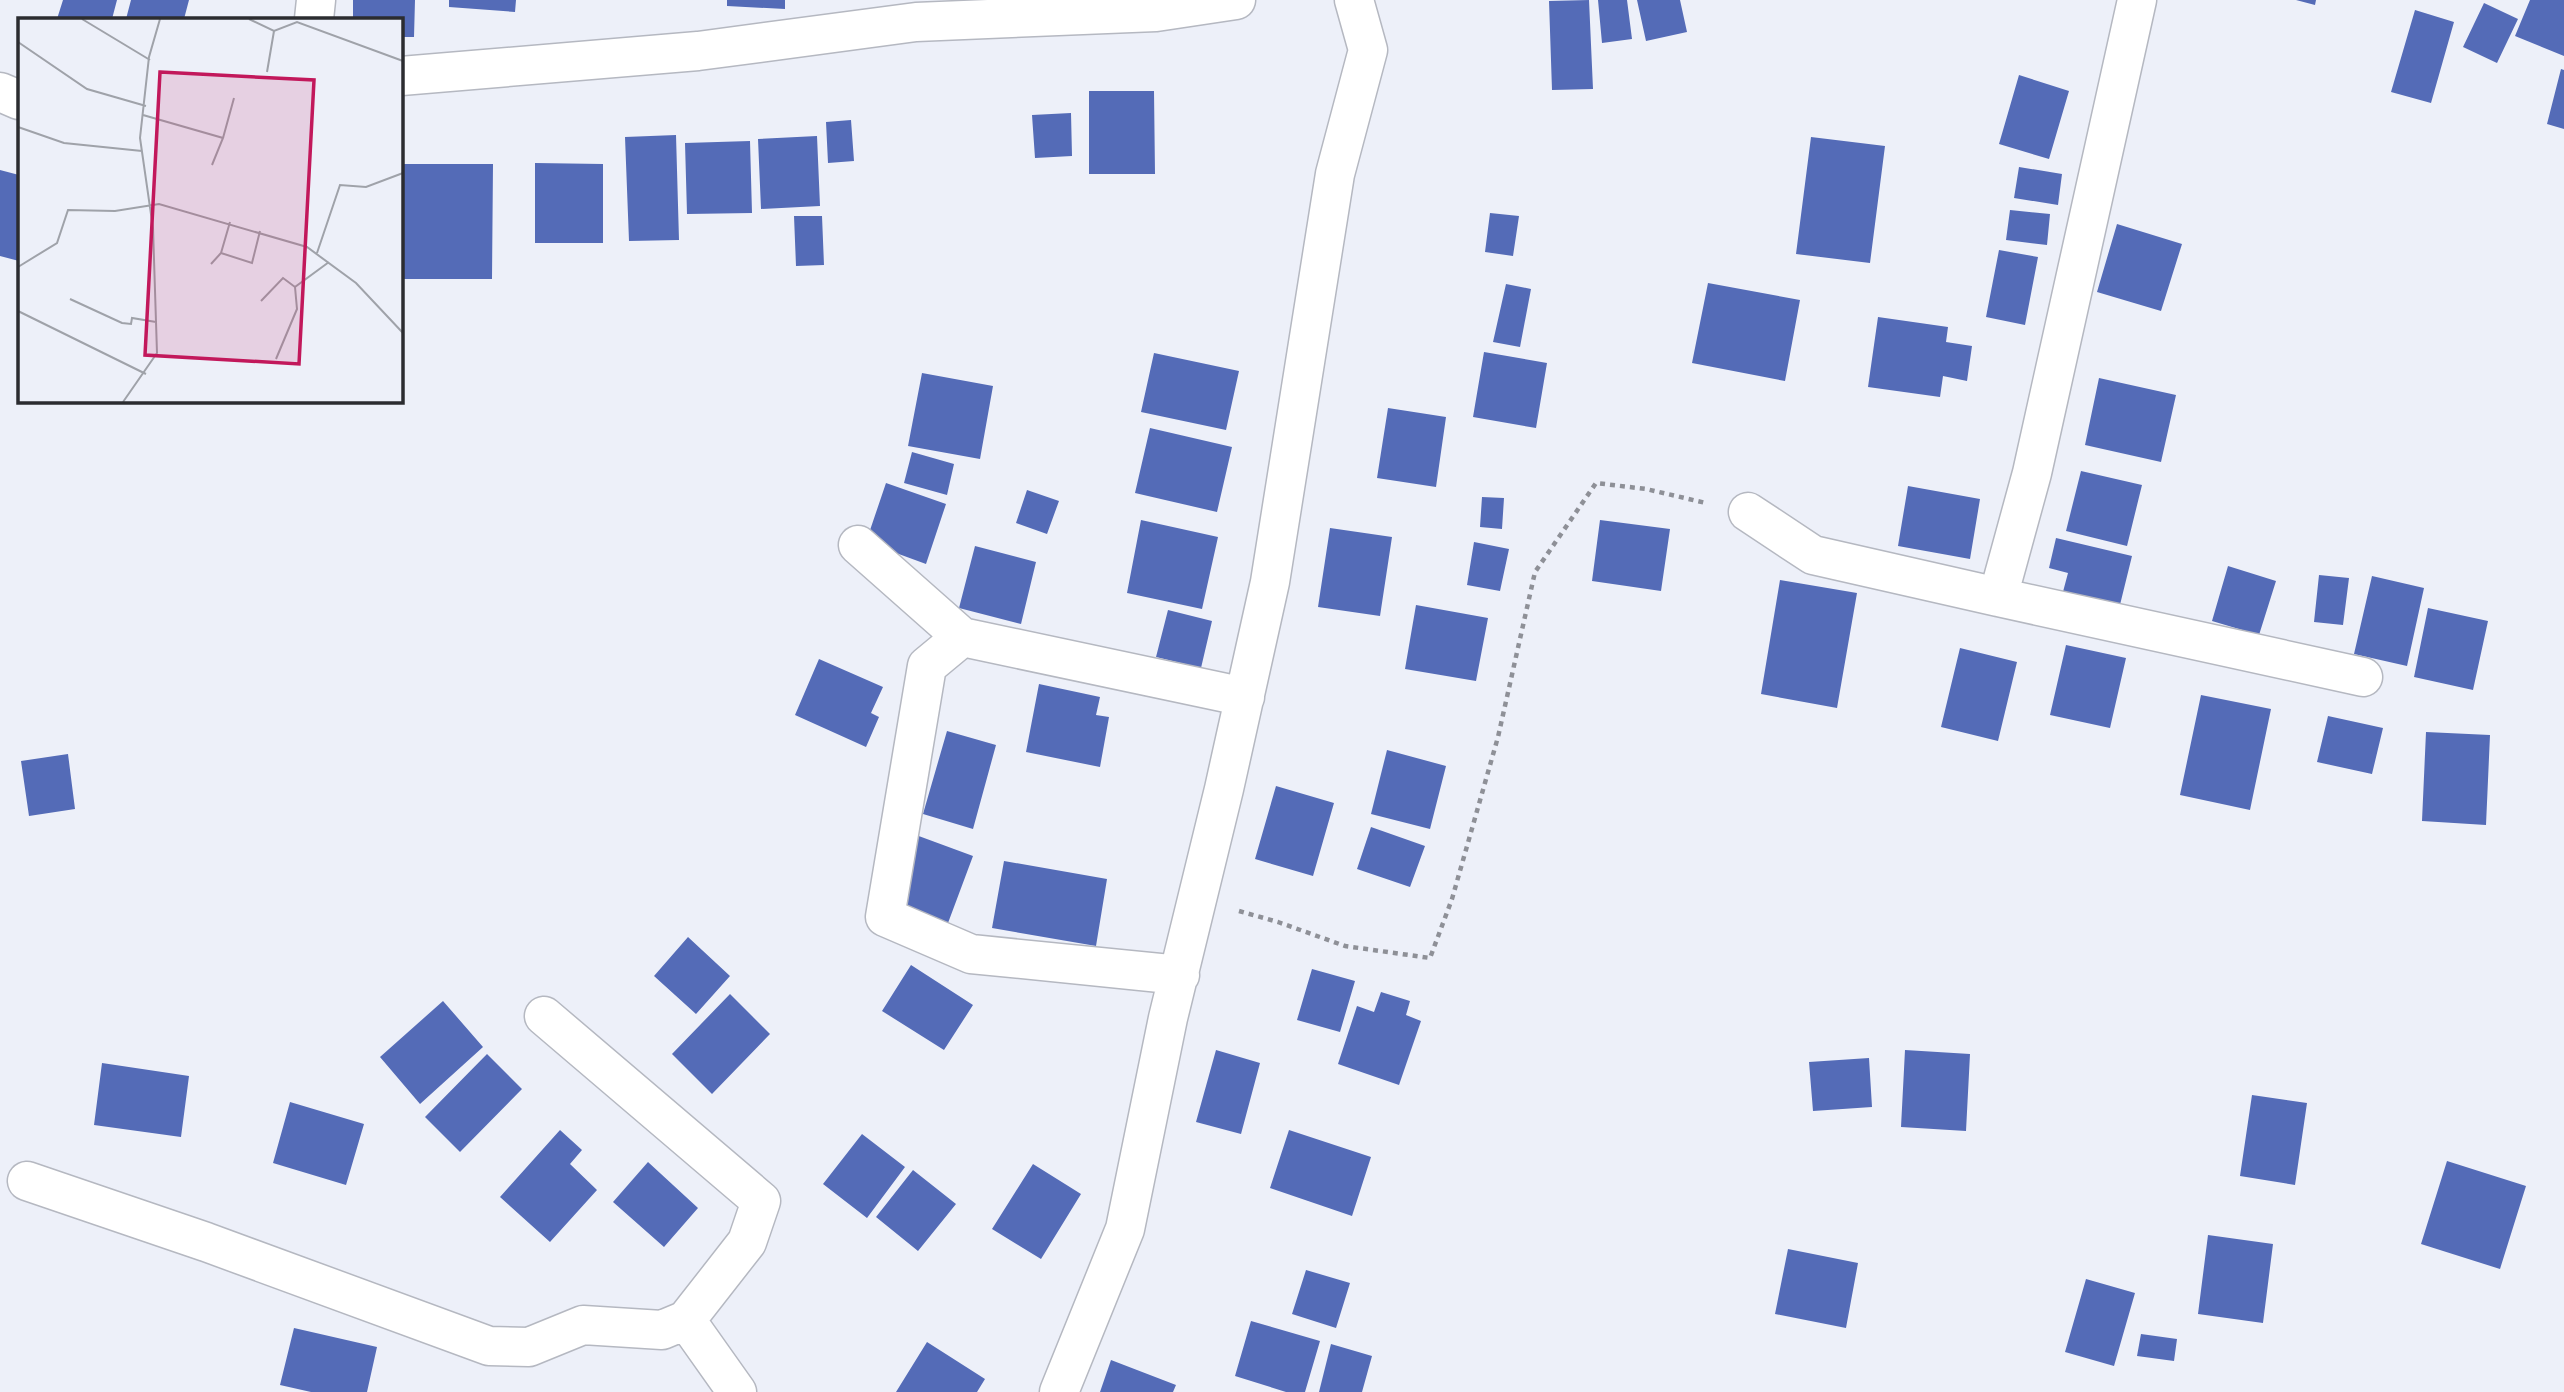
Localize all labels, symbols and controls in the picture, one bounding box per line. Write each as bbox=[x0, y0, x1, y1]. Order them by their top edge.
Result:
inset map bbox=[18, 18, 402, 402]

